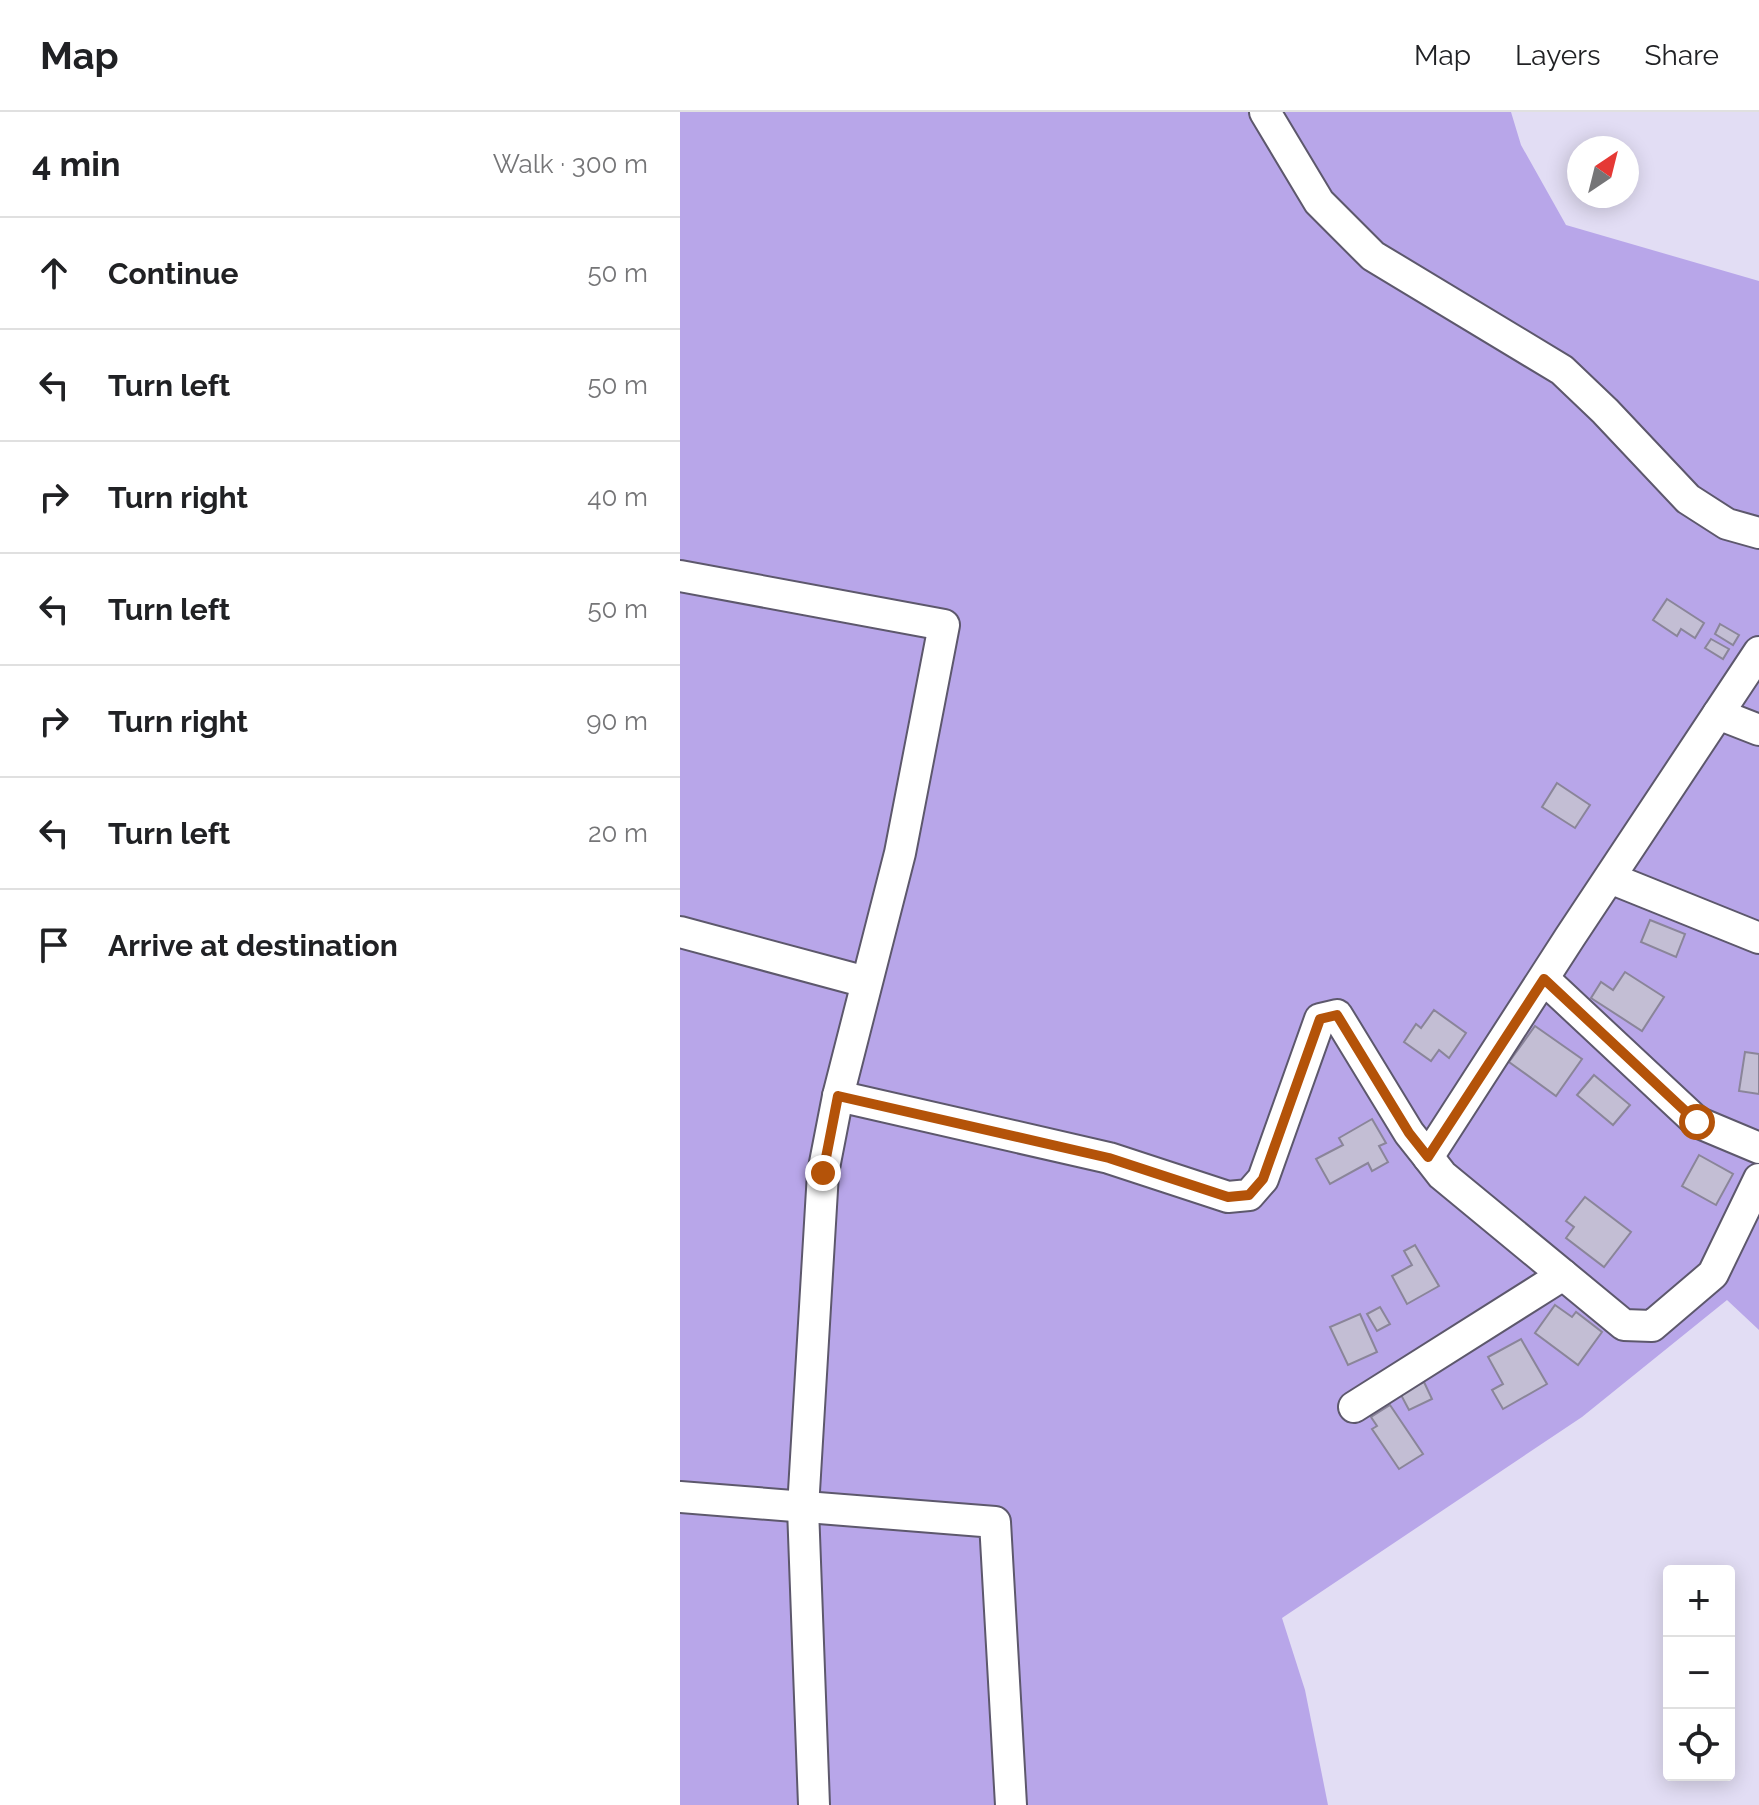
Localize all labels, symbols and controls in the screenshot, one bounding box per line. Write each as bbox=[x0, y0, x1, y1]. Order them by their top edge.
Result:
text: Map bbox=[40, 33, 119, 78]
text: Map bbox=[1414, 39, 1471, 72]
text: Layers bbox=[1515, 39, 1601, 72]
text: Share bbox=[1645, 39, 1719, 72]
north arrow bbox=[1567, 136, 1639, 208]
text: 4 min bbox=[32, 144, 120, 184]
text: Walk · 300 m bbox=[493, 149, 648, 179]
icon: ahead bbox=[32, 251, 76, 295]
text: Continue bbox=[108, 256, 239, 291]
text: 50 m bbox=[587, 258, 648, 288]
icon: left bbox=[32, 363, 76, 407]
text: Turn left bbox=[108, 368, 230, 403]
text: 50 m bbox=[587, 370, 648, 400]
icon: right bbox=[32, 475, 76, 519]
text: Turn right bbox=[108, 480, 248, 515]
text: 40 m bbox=[587, 482, 648, 512]
icon: left bbox=[32, 587, 76, 631]
text: Turn left bbox=[108, 592, 230, 627]
text: 50 m bbox=[587, 594, 648, 624]
icon: right bbox=[32, 699, 76, 743]
text: Turn right bbox=[108, 704, 248, 739]
text: 90 m bbox=[586, 706, 648, 736]
icon: left bbox=[32, 811, 76, 855]
text: Turn left bbox=[108, 816, 230, 851]
text: 20 m bbox=[588, 818, 648, 848]
icon: arrive bbox=[32, 923, 76, 967]
text: Arrive at destination bbox=[108, 928, 398, 963]
route start bbox=[1679, 1104, 1715, 1140]
route end bbox=[805, 1155, 841, 1191]
map controls bbox=[1663, 1565, 1735, 1781]
button: + bbox=[1663, 1565, 1735, 1637]
button: − bbox=[1663, 1637, 1735, 1709]
button: locate bbox=[1663, 1709, 1735, 1781]

